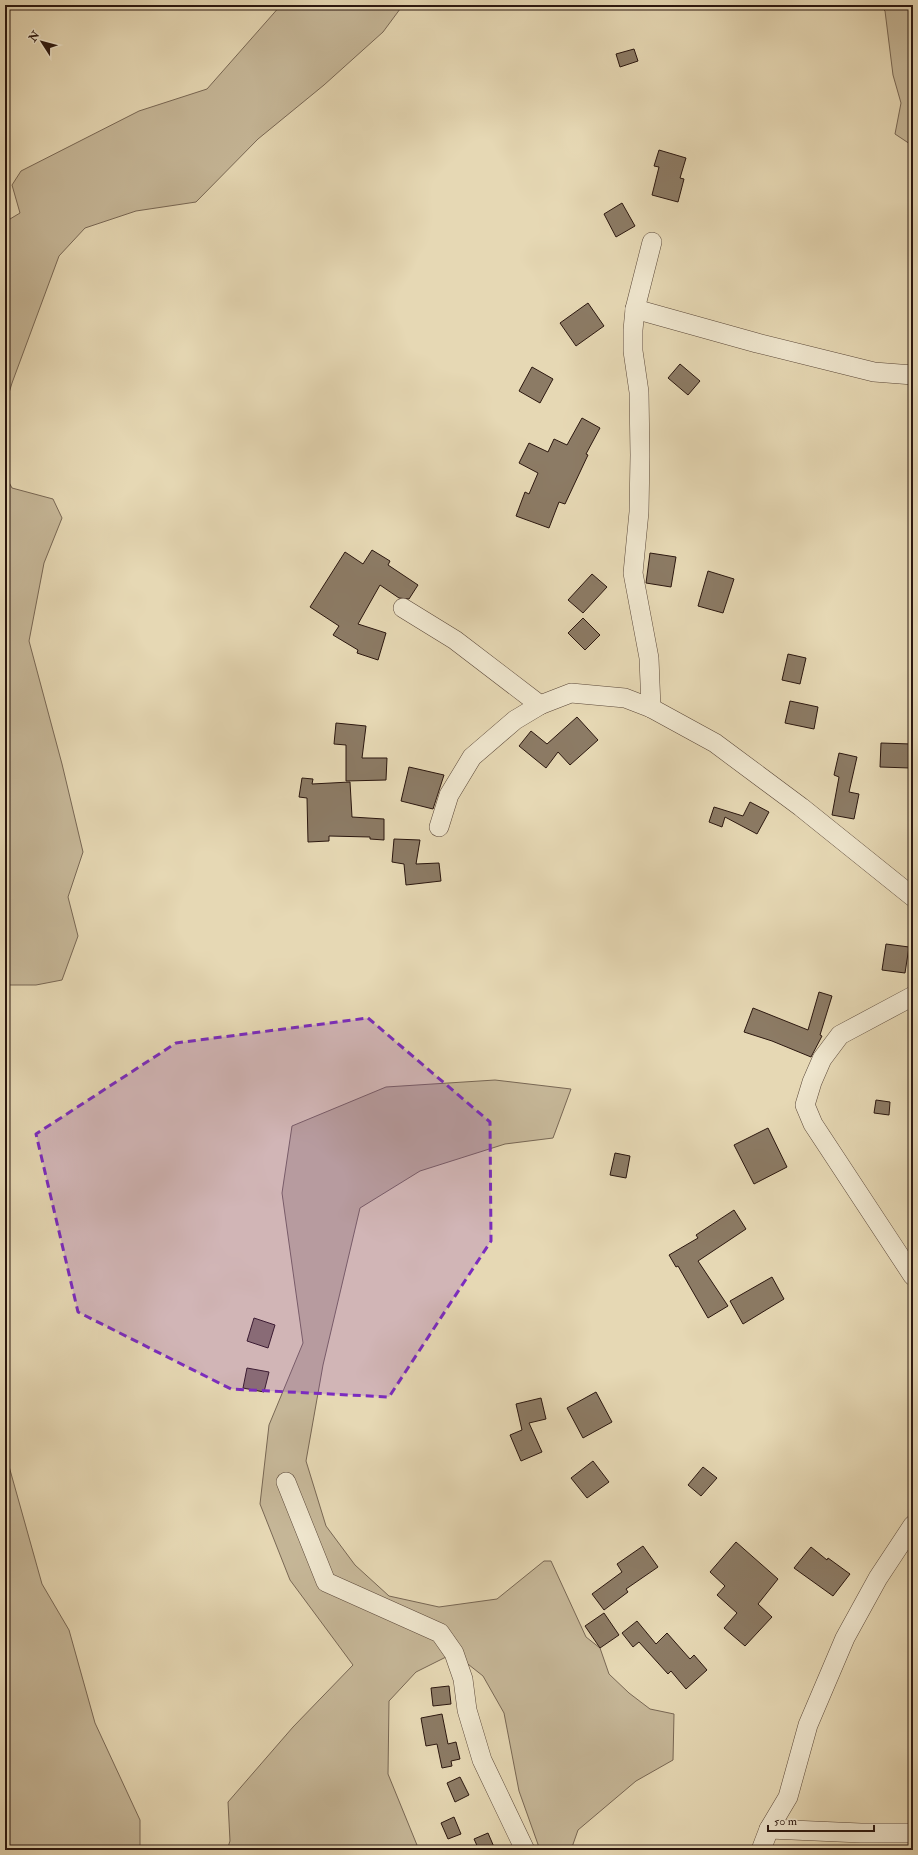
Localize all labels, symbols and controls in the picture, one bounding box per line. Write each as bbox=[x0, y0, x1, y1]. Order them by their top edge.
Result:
north arrow bbox=[22, 22, 62, 62]
text: N bbox=[26, 28, 43, 45]
scale bar bbox=[768, 1807, 874, 1833]
text: 50 m bbox=[774, 1814, 798, 1829]

